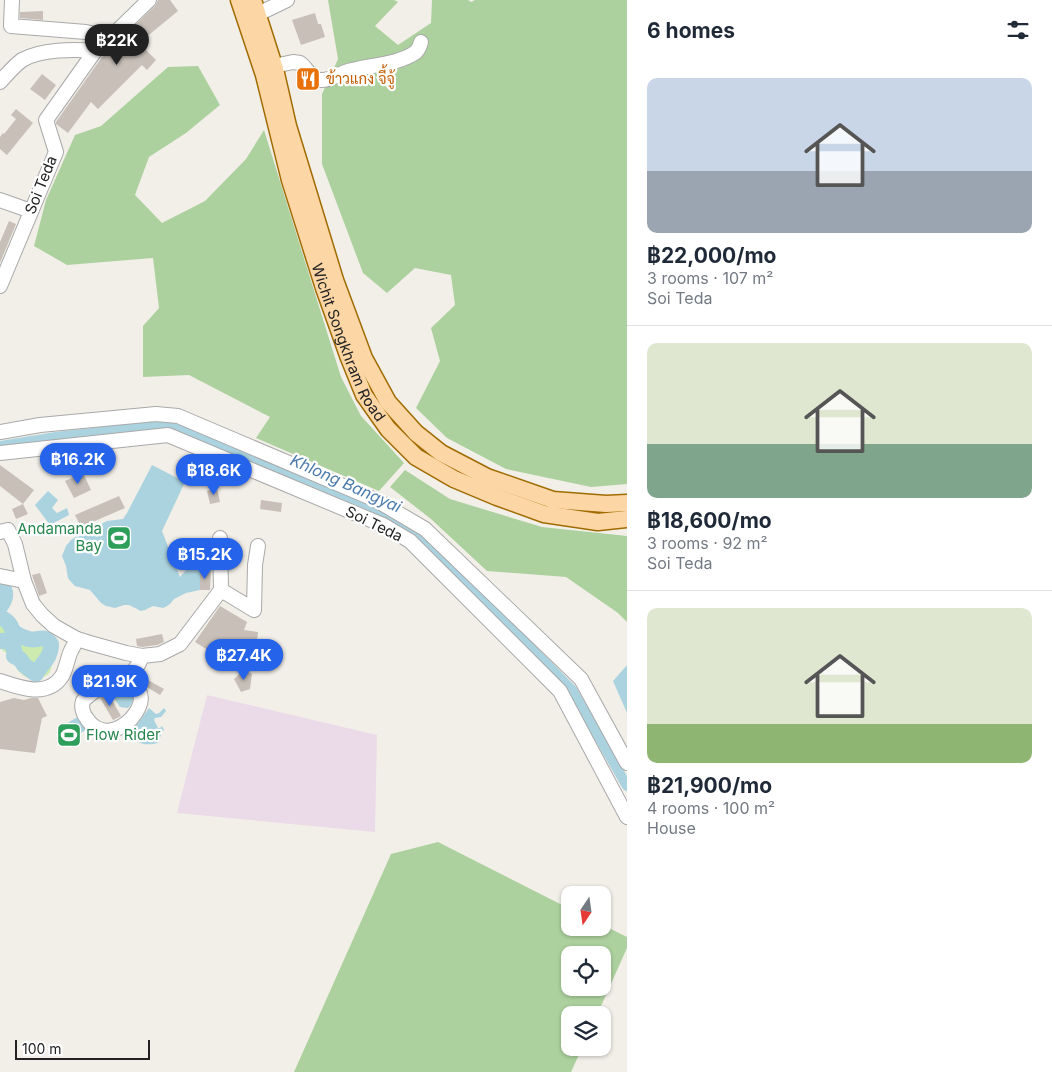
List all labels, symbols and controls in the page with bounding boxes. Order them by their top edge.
icon: filters [1004,16,1032,44]
text: 6 homes [647,18,735,43]
pin: ฿22K [87,23,147,66]
text: ฿22K [96,30,138,50]
place label: ข้าวแกง จี้จู้ [326,64,396,89]
restaurant icon: ข้าวแกง จี้จู้ [295,66,321,92]
icon: home [795,110,885,200]
street label: Soi Teda [20,153,61,217]
text: ฿22,000/mo [647,243,776,268]
street label: Wichit Songkhram Road [308,261,390,425]
text: 3 rooms · 107 m² [647,268,773,288]
text: Soi Teda [647,288,712,308]
icon: home [795,376,885,466]
pin: ฿16.2K [37,442,119,485]
text: ฿16.2K [51,449,105,469]
water label: Khlong Bangyai [287,450,406,517]
pin: ฿18.6K [173,454,255,496]
text: ฿18.6K [187,460,241,480]
street label: Soi Teda [342,502,406,546]
text: ฿18,600/mo [647,508,772,533]
place label: Andamanda Bay [17,519,103,555]
sports icon: Andamanda Bay [106,525,132,551]
text: 3 rooms · 92 m² [647,533,768,553]
pin: ฿15.2K [164,538,246,580]
text: ฿15.2K [178,544,232,564]
text: Soi Teda [647,553,712,573]
pin: ฿27.4K [203,638,285,681]
icon: home [795,641,885,731]
text: ฿27.4K [216,645,272,665]
pin: ฿21.9K [69,664,151,707]
text: ฿21.9K [83,671,137,691]
sports icon: Flow Rider [56,722,82,748]
place label: Flow Rider [86,725,161,744]
text: ฿21,900/mo [647,773,772,798]
text: 4 rooms · 100 m² [647,798,775,818]
text: House [647,818,696,838]
north arrow [561,886,611,936]
map controls [561,886,611,1056]
button: locate [561,946,611,996]
button: layers [561,1006,611,1056]
scale bar [15,1037,150,1060]
text: 100 m [22,1040,62,1057]

